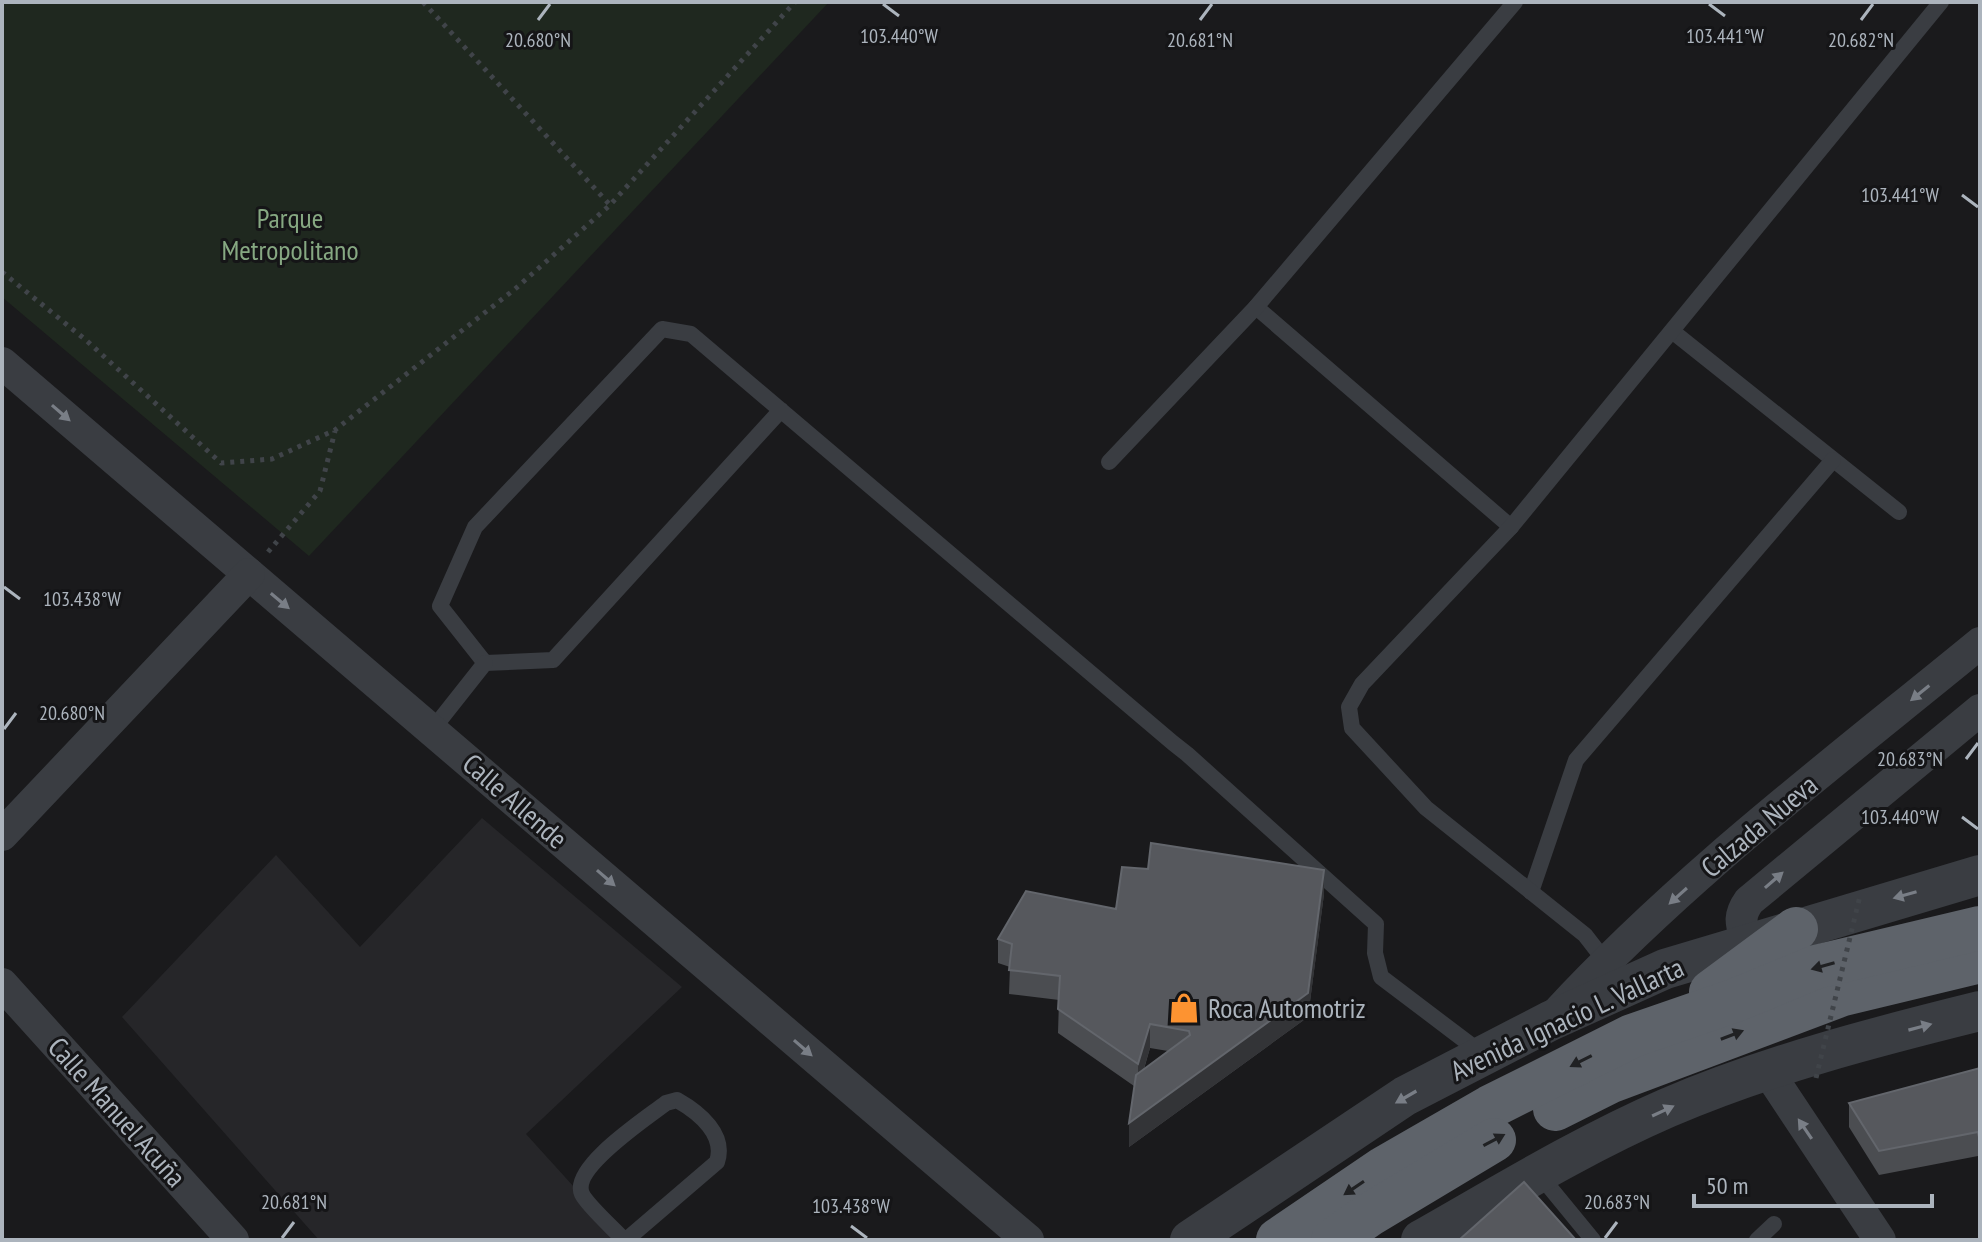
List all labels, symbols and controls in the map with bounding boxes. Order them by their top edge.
text: 103.440°W [860,23,938,49]
text: 103.441°W [1686,23,1764,49]
text: 20.680°N [505,27,571,53]
text: 20.681°N [1167,27,1233,53]
text: 20.682°N [1828,27,1894,53]
text: 103.441°W [1861,182,1939,208]
park label: Parque Metropolitano [221,199,359,268]
one-way arrow [51,404,71,421]
text: 103.438°W [43,586,121,612]
one-way arrow [270,591,290,609]
one-way arrow [1909,684,1930,701]
text: 20.680°N [39,700,105,726]
street label: Calle Allende [455,745,576,856]
text: 20.683°N [1877,746,1943,772]
street label: Calzada Nueva [1693,766,1825,885]
text: 103.440°W [1861,804,1939,830]
one-way arrow [596,869,615,887]
one-way arrow [1763,872,1783,889]
one-way arrow [1668,887,1688,904]
one-way arrow [1892,889,1916,902]
street label: Avenida Ignacio L. Vallarta [1444,948,1689,1089]
one-way arrow [1810,960,1834,973]
place label: Roca Automotriz [1208,989,1366,1026]
shop icon: Roca Automotriz [1167,991,1201,1025]
one-way arrow [1908,1021,1933,1033]
one-way arrow [1720,1028,1744,1041]
street label: Calle Manuel Acuña [40,1029,195,1194]
one-way arrow [793,1038,813,1056]
one-way arrow [1570,1055,1593,1068]
one-way arrow [1395,1089,1417,1103]
one-way arrow [1651,1104,1675,1118]
one-way arrow [1798,1118,1812,1140]
one-way arrow [1483,1133,1506,1146]
scale bar [1694,1158,1932,1208]
text: 50 m [1706,1170,1748,1201]
one-way arrow [1344,1180,1365,1195]
text: 20.681°N [261,1189,327,1215]
text: 20.683°N [1584,1189,1650,1215]
text: 103.438°W [812,1193,890,1219]

